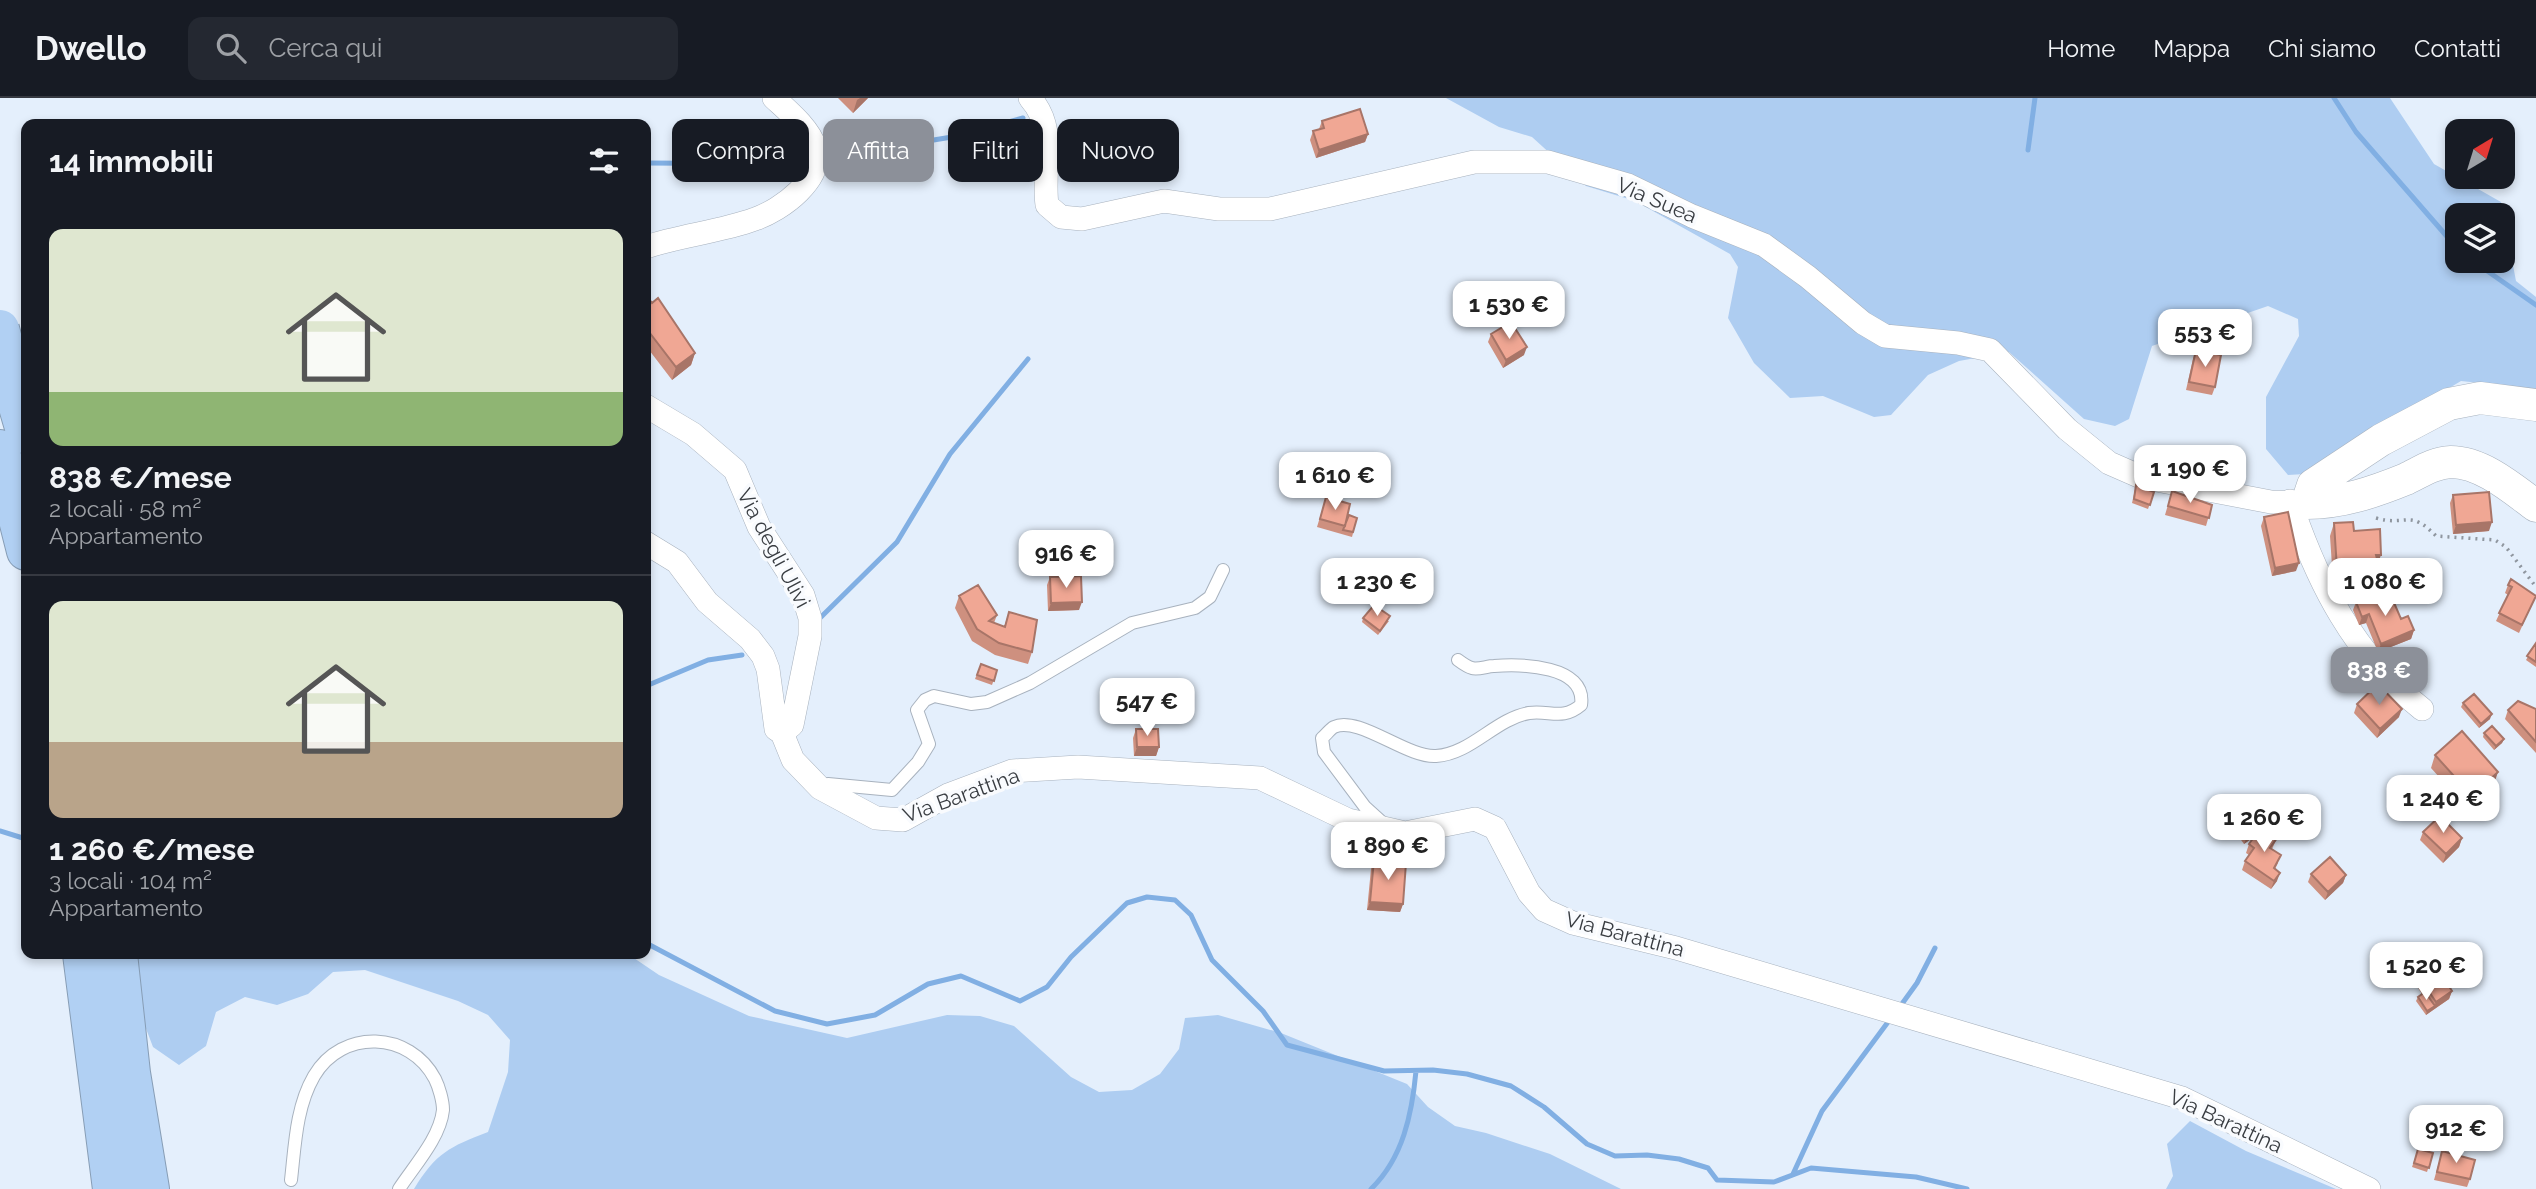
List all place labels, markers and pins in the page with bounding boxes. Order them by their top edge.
pin: 1 530 € [1444,282,1574,341]
pin: 553 € [2156,310,2254,369]
pin: 1 190 € [2125,446,2255,505]
pin: 1 610 € [1270,452,1400,512]
pin: 916 € [1017,531,1115,590]
pin: 1 230 € [1312,559,1442,618]
pin: 1 080 € [2320,559,2450,618]
pin: 838 € [2330,648,2428,707]
pin: 547 € [1098,678,1196,738]
pin: 1 240 € [2378,776,2508,835]
pin: 1 260 € [2199,794,2329,854]
pin: 1 890 € [1323,822,1453,882]
pin: 1 520 € [2361,942,2491,1002]
pin: 912 € [2407,1105,2505,1165]

